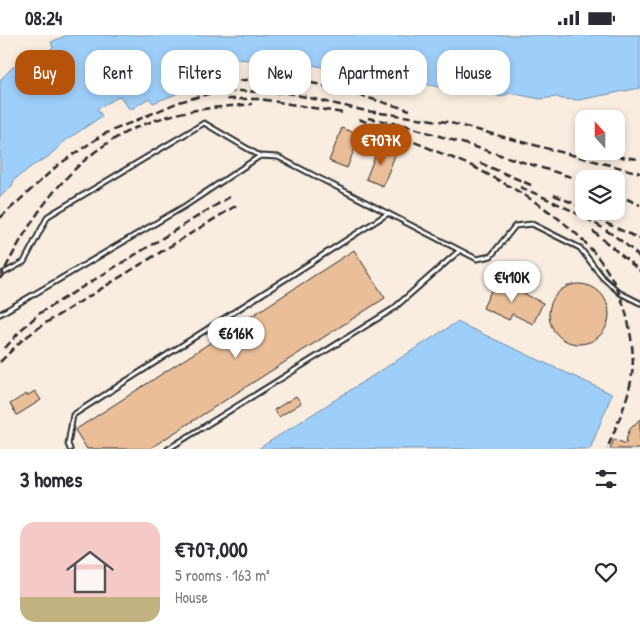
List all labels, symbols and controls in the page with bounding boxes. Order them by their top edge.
text: 08:24 [25,5,62,31]
chip: Buy [15,50,75,95]
chip: Rent [85,50,151,95]
chip: Filters [161,50,239,95]
chip: New [249,50,311,95]
chip: Apartment [321,50,427,95]
chip: House [437,50,510,95]
north arrow [575,110,625,160]
map controls [575,110,625,220]
pin: €707K [346,123,416,166]
text: €707K [361,129,401,151]
button: layers [575,170,625,220]
pin: €410K [477,261,547,303]
text: €410K [494,266,530,288]
pin: €616K [201,317,271,359]
text: €616K [219,322,253,344]
text: 3 homes [20,465,82,494]
icon: filters [592,465,620,493]
text: €707,000 [175,535,248,564]
icon: home [60,542,120,602]
icon: heart [592,558,620,586]
text: 5 rooms · 163 m² [175,564,270,586]
text: House [175,586,208,608]

